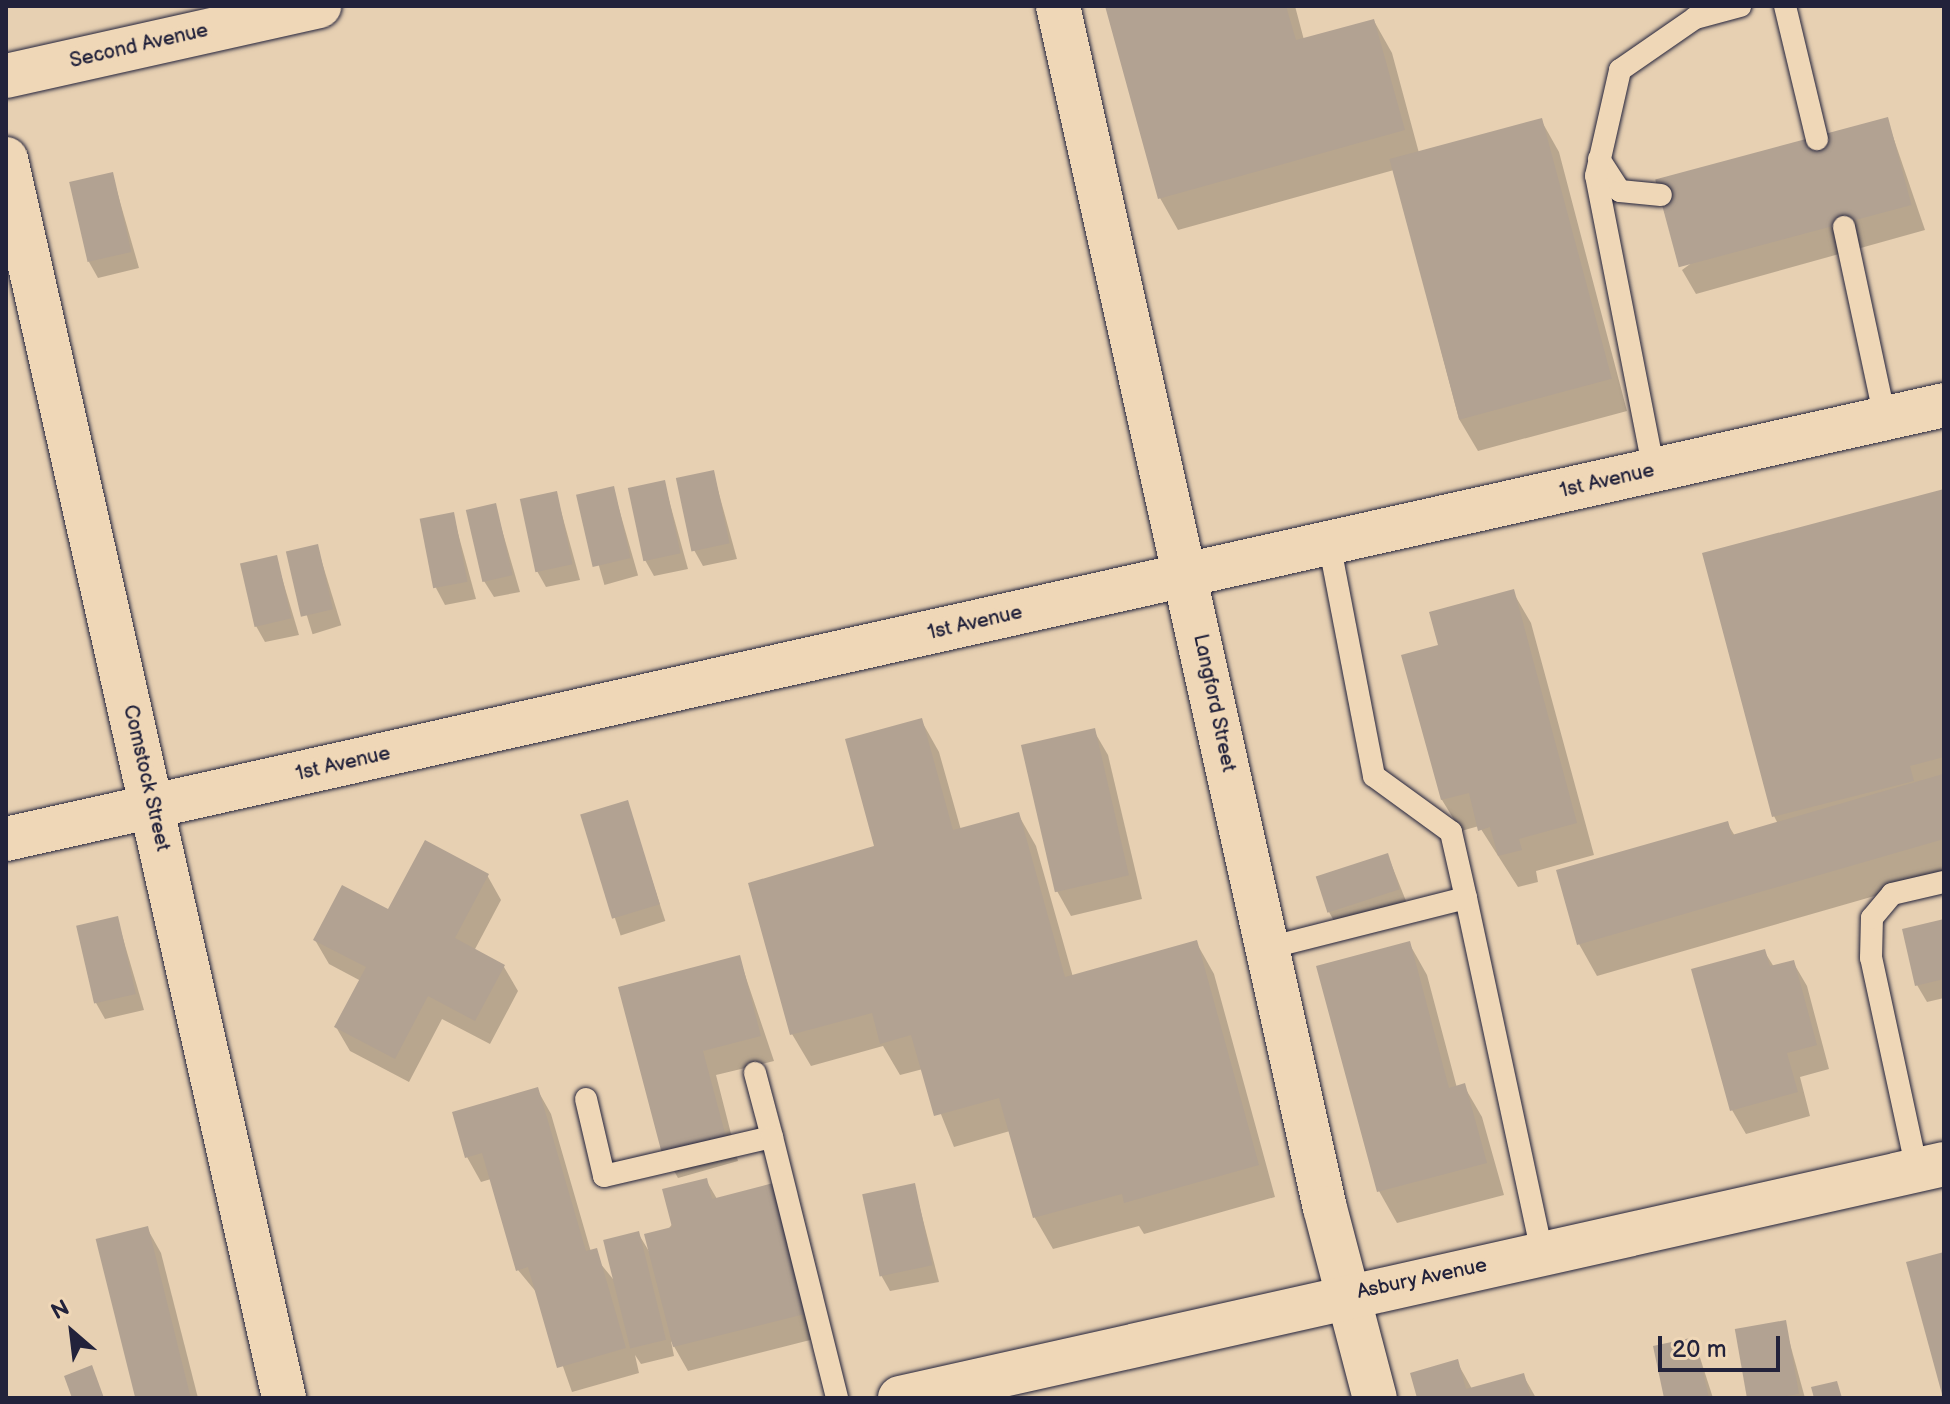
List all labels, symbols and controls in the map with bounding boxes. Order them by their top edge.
street label: Second Avenue [68,18,210,74]
street label: 1st Avenue [1557,458,1657,504]
street label: 1st Avenue [925,600,1025,646]
street label: Langford Street [1188,632,1240,774]
street label: Comstock Street [117,702,175,854]
street label: 1st Avenue [293,741,393,787]
street label: Asbury Avenue [1354,1253,1490,1305]
north arrow [32,1292,112,1372]
text: N [47,1295,74,1326]
scale bar [1662,1320,1784,1370]
text: 20 m [1672,1335,1727,1364]

